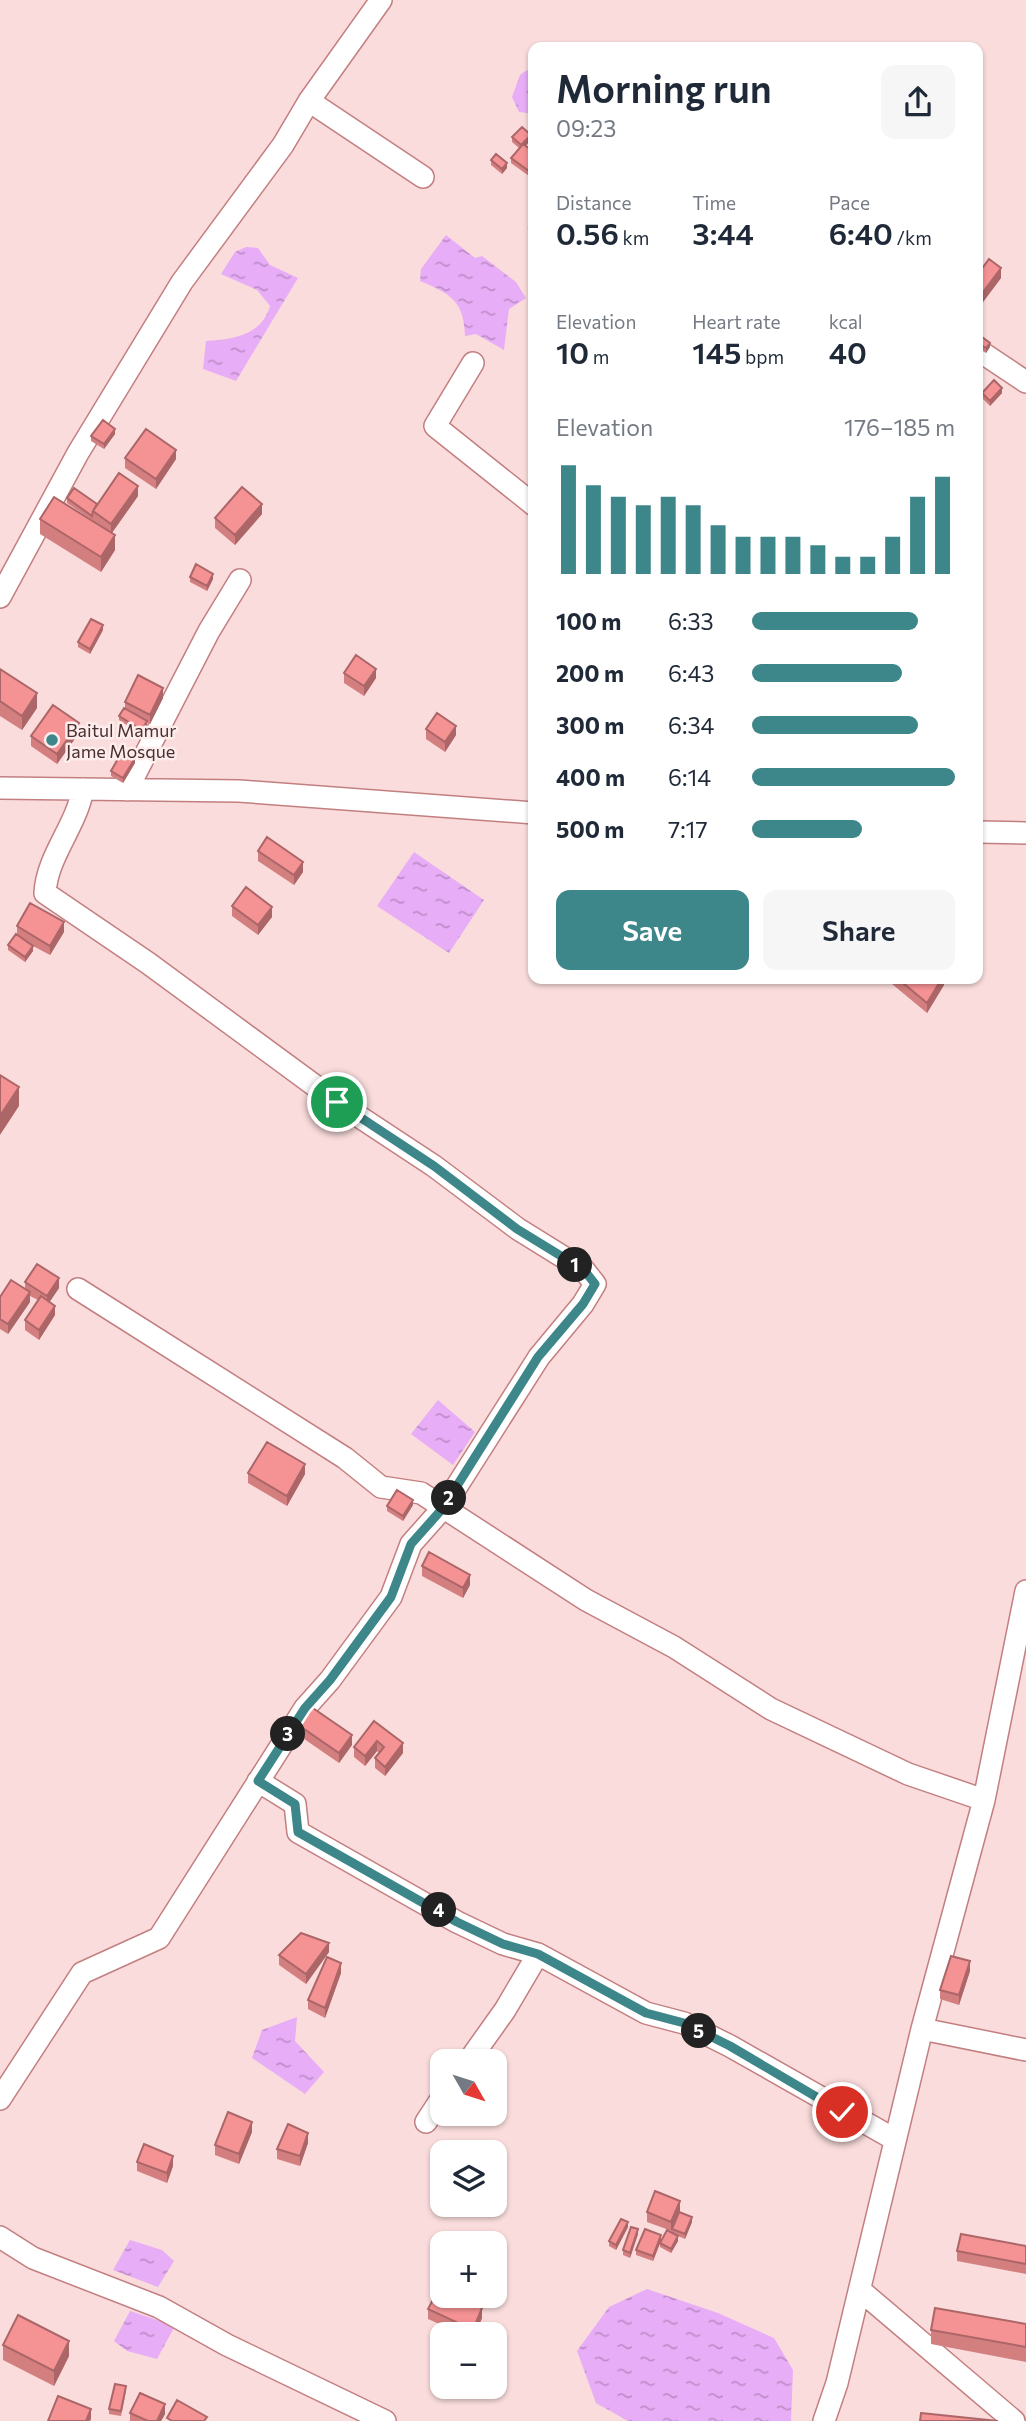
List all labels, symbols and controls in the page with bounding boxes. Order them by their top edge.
text: Morning run [556,64,772,111]
button: share [881,65,955,139]
text: 09:23 [556,114,616,142]
text: Distance [556,191,632,214]
text: Time [692,191,736,214]
text: Pace [829,191,870,214]
text: 0.56 [556,214,619,251]
text: 3:44 [692,214,754,251]
text: 6:40 [829,214,893,251]
text: km [619,226,649,249]
text: /km [893,226,932,249]
text: Elevation [556,310,636,333]
text: Heart rate [692,310,781,333]
text: kcal [829,310,863,333]
text: 10 [556,333,589,370]
text: 145 [692,333,741,370]
text: 40 [829,333,867,370]
text: m [589,345,609,368]
text: bpm [741,345,784,368]
text: Elevation [556,413,653,441]
text: 176–185 m [844,413,955,441]
text: 100 m [556,607,621,635]
text: 6:33 [668,607,714,635]
text: 200 m [556,659,624,687]
text: 6:43 [668,659,714,687]
text: 300 m [556,711,624,739]
text: 6:34 [668,711,714,739]
place label: Baitul Mamur Jame Mosque [66,719,177,762]
marker: Baitul Mamur Jame Mosque [44,732,60,748]
text: 400 m [556,763,625,791]
text: 6:14 [668,763,711,791]
text: 500 m [556,815,624,843]
text: 7:17 [668,815,708,843]
button: Save [556,890,749,970]
button: Share [763,890,955,970]
pin [307,1072,367,1132]
icon: arrive [318,1083,356,1121]
pin: 1 [558,1248,592,1282]
text: 1 [570,1253,579,1276]
pin: 2 [432,1480,466,1516]
text: 2 [443,1486,454,1509]
pin: 3 [270,1716,306,1752]
text: 3 [282,1722,293,1745]
pin: 4 [422,1892,457,1927]
text: 4 [433,1898,444,1921]
pin: 5 [682,2014,716,2048]
text: 5 [693,2019,704,2042]
north arrow [430,2049,508,2126]
map controls [430,2049,507,2399]
pin [812,2082,872,2142]
icon: check [823,2093,861,2131]
button: layers [430,2140,507,2217]
button: + [430,2231,507,2308]
button: − [430,2322,507,2399]

